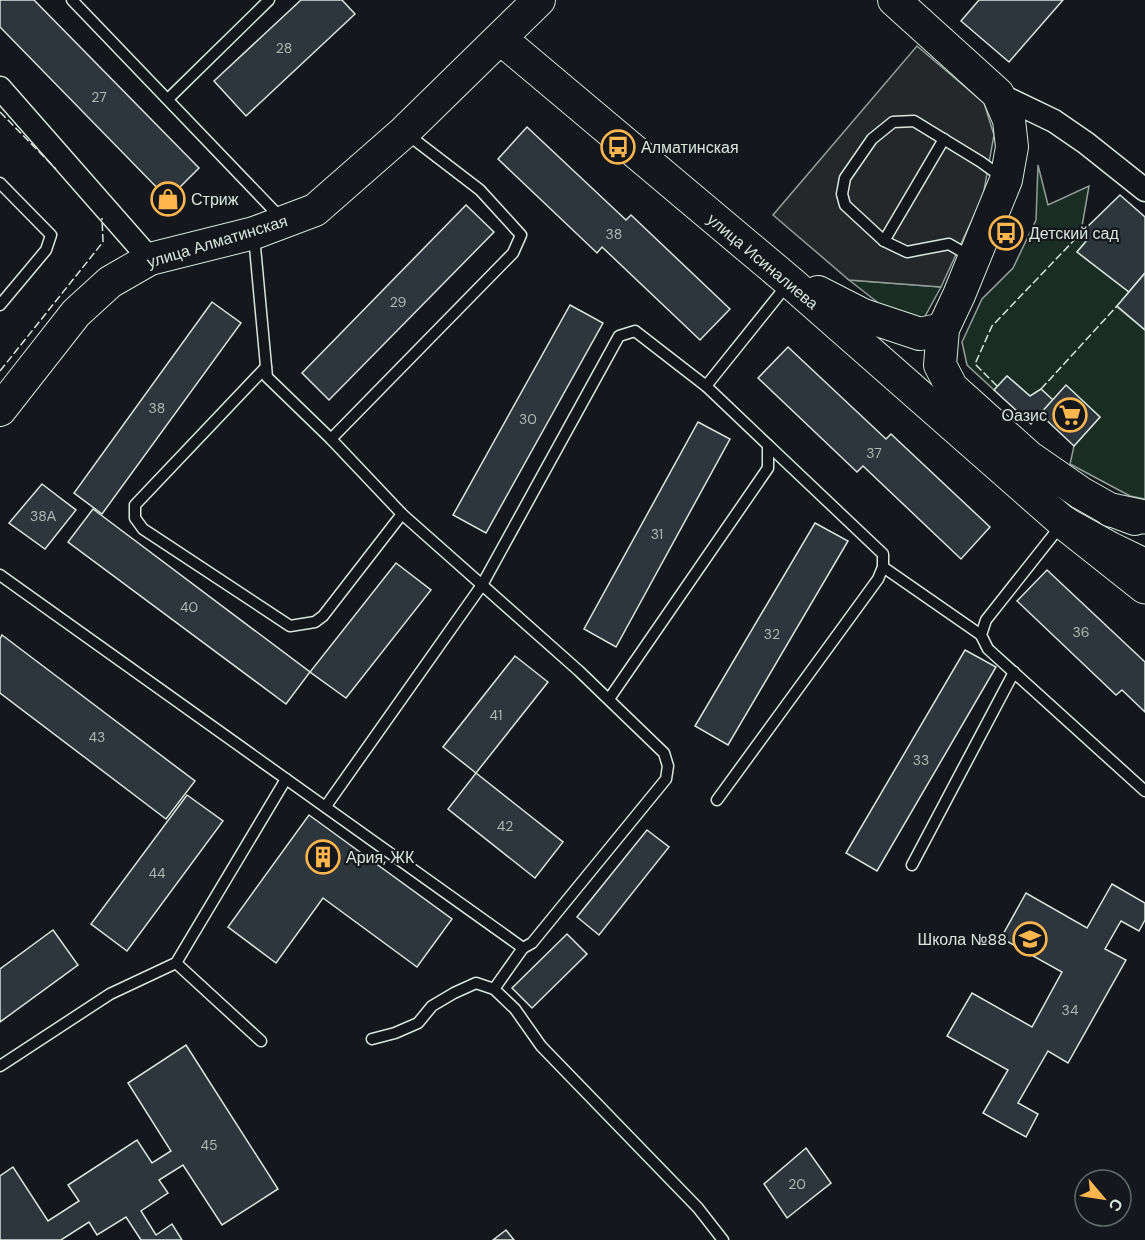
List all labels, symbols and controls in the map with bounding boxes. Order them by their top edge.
house number: 28 [276,39,292,57]
house number: 27 [91,88,107,106]
bus stop icon: Алматинская [600,129,636,165]
place label: Алматинская [641,137,739,158]
shop icon: Стриж [150,181,186,217]
place label: Стриж [191,189,239,210]
street label: улица Исиналиева [703,209,823,314]
street label: улица Алматинская [144,210,290,273]
bus stop icon: Детский сад [988,215,1024,251]
place label: Детский сад [1029,223,1119,244]
house number: 38 [606,225,622,243]
house number: 29 [390,293,407,311]
supermarket icon: Оазис [1052,397,1088,433]
house number: 38 [149,399,165,417]
place label: Оазис [1002,405,1047,426]
house number: 30 [519,410,537,428]
house number: 37 [866,444,882,462]
house number: 38А [30,507,57,525]
house number: 31 [651,525,663,543]
house number: 40 [180,598,198,616]
house number: 36 [1072,623,1090,641]
house number: 32 [764,625,780,643]
house number: 41 [490,706,502,724]
house number: 43 [89,728,105,746]
house number: 33 [913,751,929,769]
house number: 42 [497,817,513,835]
building icon: Ария, ЖК [305,839,341,875]
place label: Ария, ЖК [346,847,415,868]
house number: 44 [149,864,166,882]
school or university icon: Школа №88 [1012,921,1048,957]
place label: Школа №88 [917,929,1007,950]
house number: 34 [1062,1001,1079,1019]
house number: 45 [200,1136,218,1154]
north arrow [1073,1168,1133,1228]
house number: 20 [788,1175,806,1193]
text: С [1103,1195,1128,1216]

